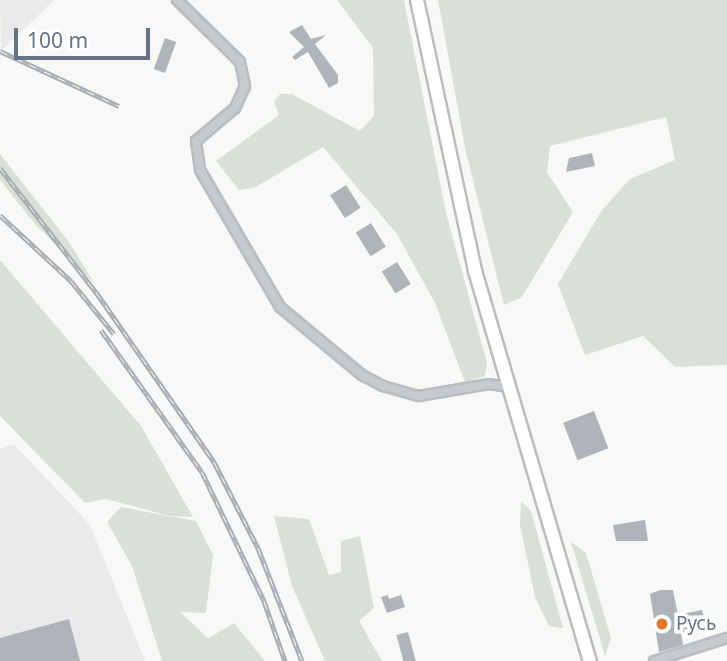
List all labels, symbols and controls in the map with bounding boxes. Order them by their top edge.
scale bar [18,14,154,58]
text: 100 m [27,26,88,54]
place label: Русь [676,613,716,635]
marker: Русь [654,616,670,632]

